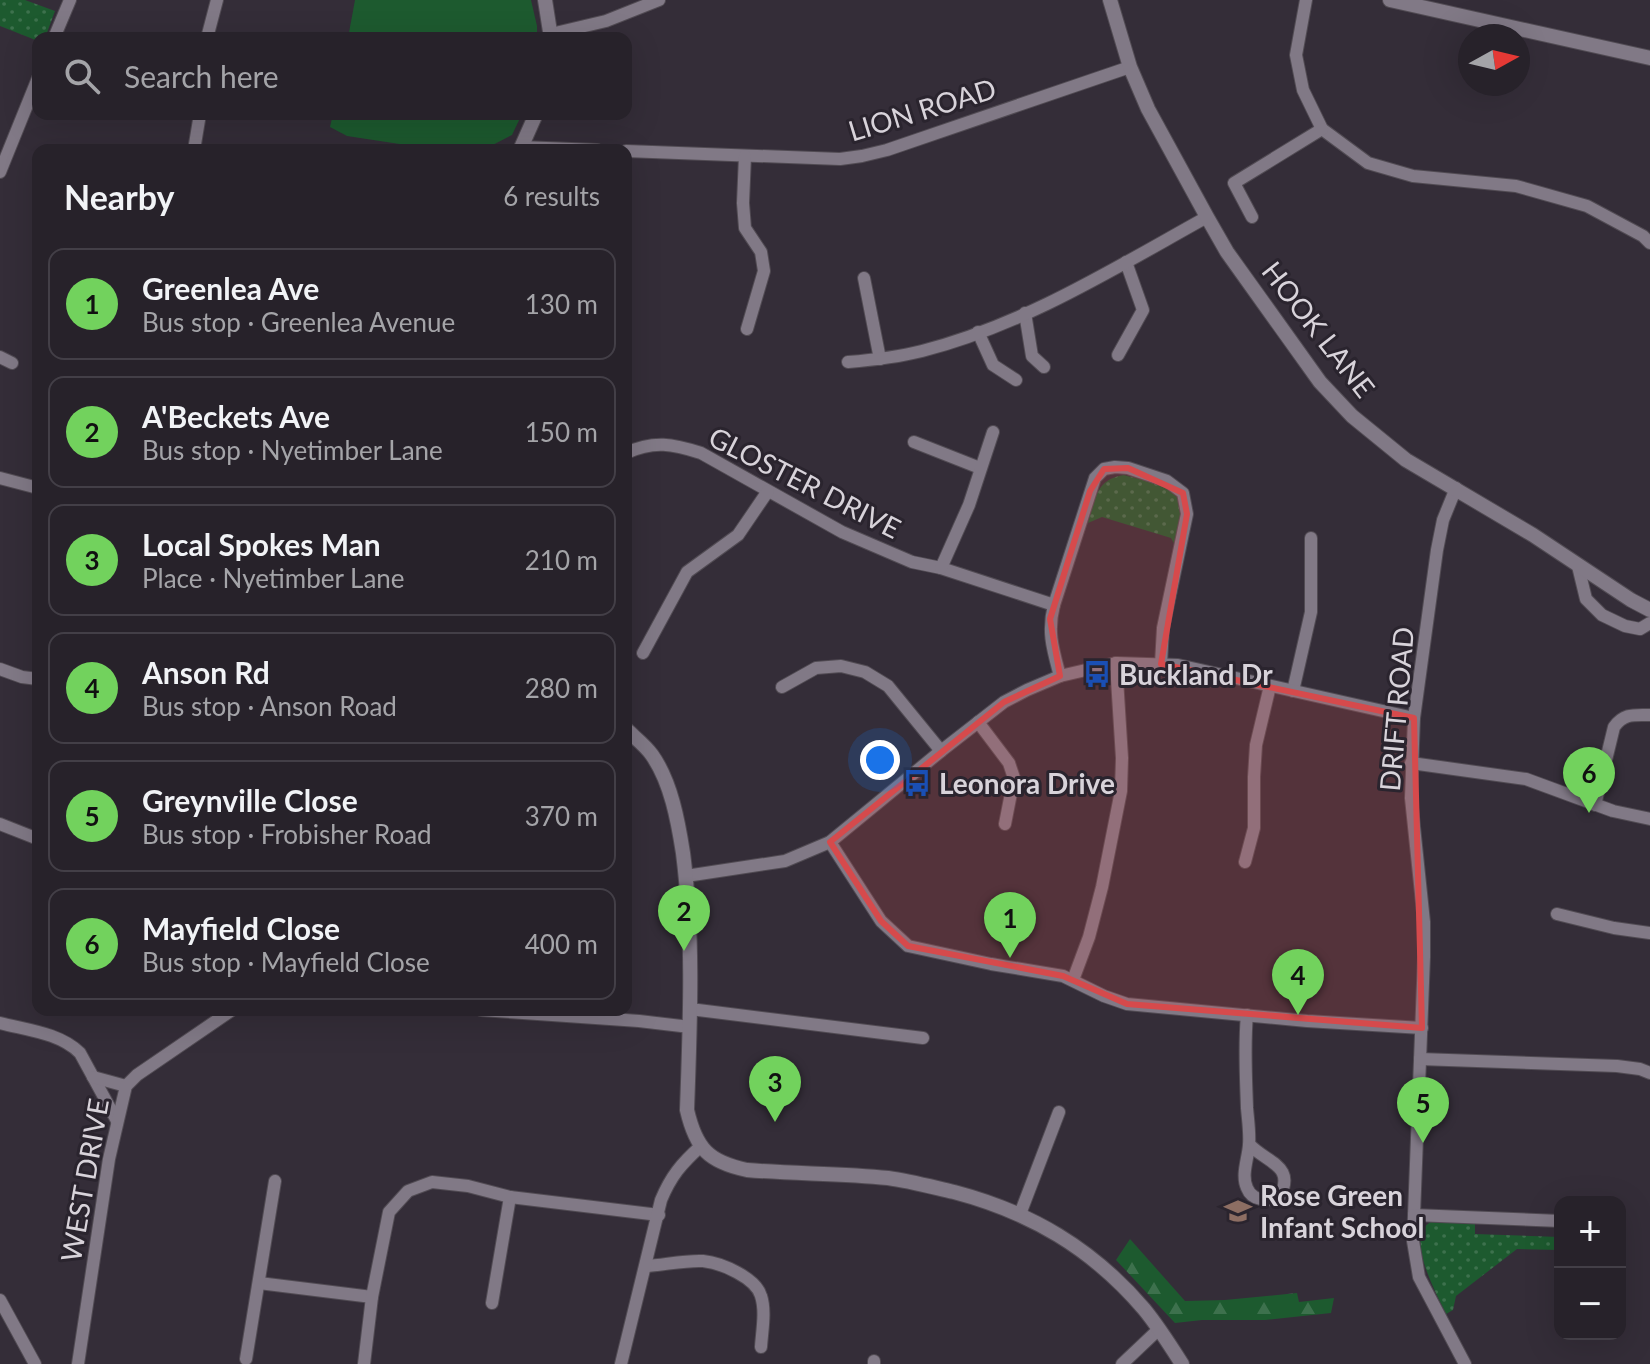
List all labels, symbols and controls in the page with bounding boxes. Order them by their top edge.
north arrow [1458,24,1530,96]
search box [32,32,632,120]
icon: search [60,54,104,98]
text: Search here [124,58,279,94]
street label: LION ROAD [844,70,1000,148]
text: Nearby [64,176,175,217]
text: 6 results [503,180,600,212]
street label: HOOK LANE [1255,254,1383,404]
text: Greenlea Ave [142,270,319,306]
text: 1 [84,288,100,320]
text: 130 m [525,288,598,320]
text: Bus stop · Greenlea Avenue [142,306,455,338]
text: A'Beckets Ave [142,398,330,434]
text: 2 [84,416,100,448]
text: 150 m [525,416,598,448]
street label: GLOSTER DRIVE [703,419,907,545]
text: Bus stop · Nyetimber Lane [142,434,443,466]
text: Local Spokes Man [142,526,381,562]
text: 3 [84,544,100,576]
text: 210 m [525,544,598,576]
text: Place · Nyetimber Lane [142,562,405,594]
street label: DRIFT ROAD [1372,625,1420,793]
text: Anson Rd [142,654,270,690]
place label: Buckland Dr [1119,657,1273,691]
bus stop icon: Buckland Dr [1082,659,1112,689]
text: 4 [84,672,100,704]
text: 280 m [525,672,598,704]
text: Bus stop · Anson Road [142,690,397,722]
your location [860,740,900,780]
pin: 6 [1563,747,1615,813]
place label: Leonora Drive [939,766,1115,800]
bus stop icon: Leonora Drive [902,768,932,798]
text: Greynville Close [142,782,358,818]
text: 5 [84,800,100,832]
text: 370 m [525,800,598,832]
text: Bus stop · Frobisher Road [142,818,432,850]
pin: 2 [658,885,710,951]
pin: 1 [984,892,1036,958]
text: Mayfield Close [142,910,340,946]
text: 6 [84,928,100,960]
text: 400 m [525,928,598,960]
text: Bus stop · Mayfield Close [142,946,430,978]
pin: 4 [1272,949,1324,1015]
pin: 3 [749,1056,801,1122]
pin: 5 [1397,1077,1449,1143]
street label: WEST DRIVE [53,1096,115,1264]
place label: Rose Green Infant School [1260,1178,1424,1244]
school or university icon: Rose Green Infant School [1223,1196,1253,1226]
map controls [1554,1196,1626,1340]
button: + [1554,1196,1626,1268]
button: − [1554,1268,1626,1340]

